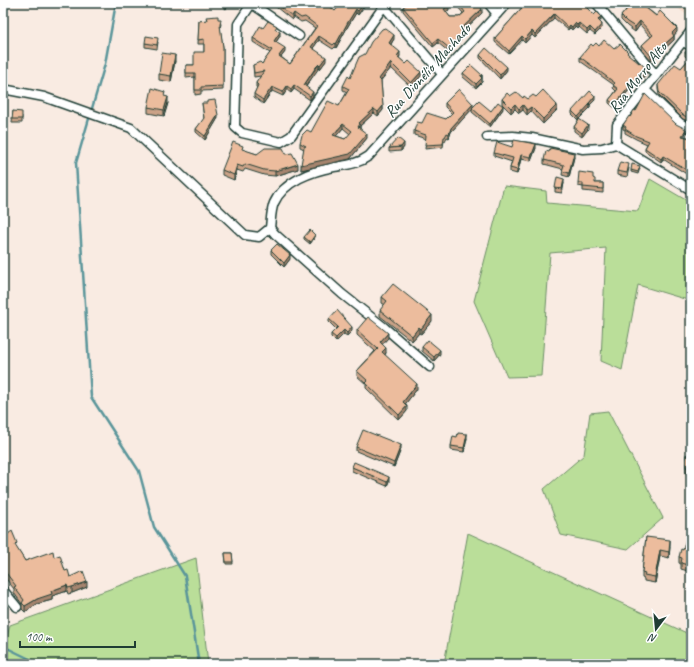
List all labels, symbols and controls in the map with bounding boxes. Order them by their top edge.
street label: Rua Dionélio Machado [380,18,477,122]
street label: Rua Morro Alto [604,36,673,117]
north arrow [636,609,676,649]
scale bar [20,623,135,649]
text: 100 m [26,629,53,645]
text: N [646,630,658,646]

